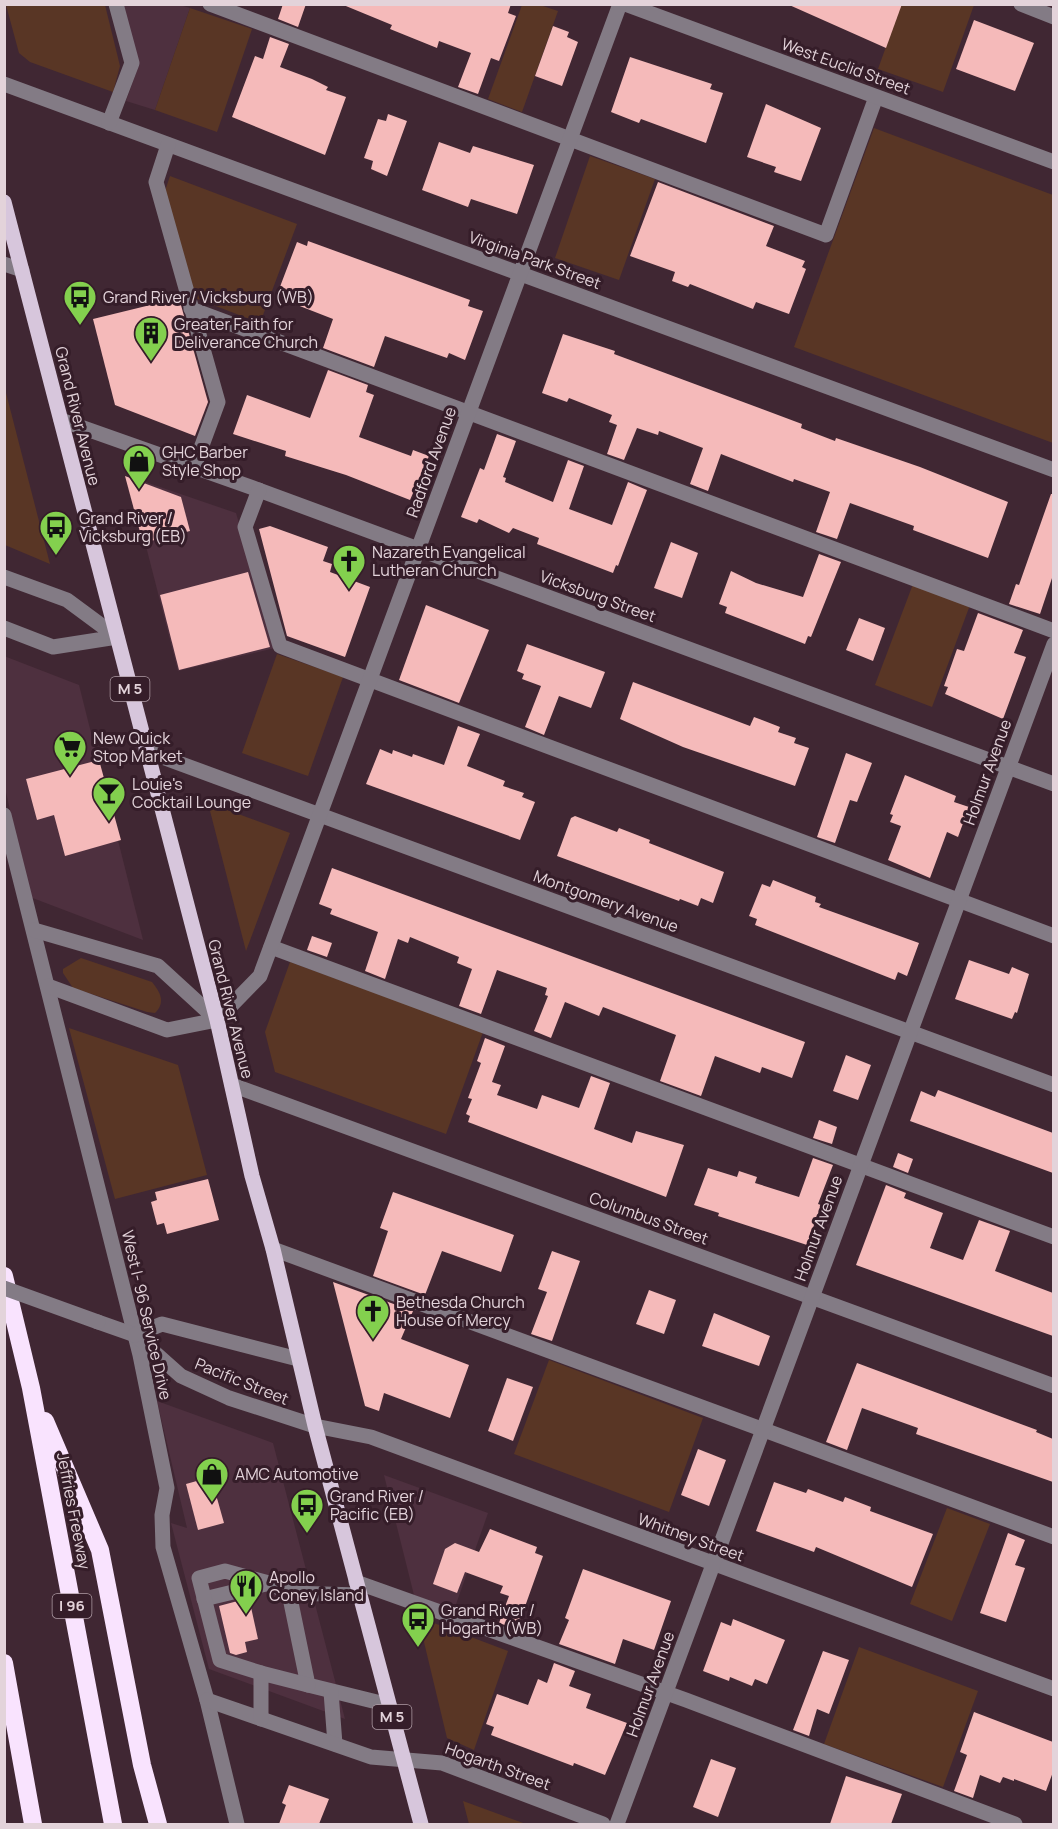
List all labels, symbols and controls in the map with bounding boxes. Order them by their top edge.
street label: West Euclid Street [778,32,914,100]
street label: Virginia Park Street [466,226,604,294]
bus stop icon: Grand River / Vicksburg (WB) [62,279,98,326]
place label: Grand River / Vicksburg (WB) [103,286,314,308]
place label: Greater Faith for Deliverance Church [174,313,318,353]
building icon: Greater Faith for Deliverance Church [133,315,169,362]
street label: Grand River Avenue [50,344,106,488]
street label: Radford Avenue [401,404,461,520]
place label: GHC Barber Style Shop [162,441,248,481]
shop icon: GHC Barber Style Shop [121,443,157,490]
place label: Grand River / Vicksburg (EB) [79,507,187,547]
bus stop icon: Grand River / Vicksburg (EB) [38,509,74,556]
place label: Nazareth Evangelical Lutheran Church [372,541,526,581]
church icon: Nazareth Evangelical Lutheran Church [331,543,367,590]
street label: Vicksburg Street [537,565,659,627]
road number: M 5 [110,677,150,701]
street label: Holmur Avenue [958,716,1016,828]
place label: New Quick Stop Market [93,727,183,767]
supermarket icon: New Quick Stop Market [52,729,88,776]
place label: Louie's Cocktail Lounge [132,773,251,813]
bar icon: Louie's Cocktail Lounge [91,775,127,822]
street label: Montgomery Avenue [530,865,682,937]
street label: Grand River Avenue [203,937,259,1081]
street label: Holmur Avenue [789,1172,847,1284]
street label: Columbus Street [586,1186,712,1250]
street label: West I- 96 Service Drive [117,1228,177,1402]
place label: Bethesda Church House of Mercy [396,1291,525,1331]
church icon: Bethesda Church House of Mercy [355,1293,391,1340]
street label: Pacific Street [192,1352,292,1410]
street label: Jeffries Freeway [52,1451,96,1572]
shop icon: AMC Automotive [194,1456,230,1503]
place label: AMC Automotive [235,1463,359,1485]
place label: Grand River / Pacific (EB) [330,1485,424,1525]
bus stop icon: Grand River / Pacific (EB) [289,1487,325,1534]
street label: Whitney Street [635,1508,747,1566]
place label: Apollo Coney Island [269,1566,364,1606]
restaurant icon: Apollo Coney Island [228,1568,264,1615]
road number: I 96 [52,1594,92,1618]
place label: Grand River / Hogarth (WB) [441,1599,543,1639]
bus stop icon: Grand River / Hogarth (WB) [400,1601,436,1648]
street label: Holmur Avenue [621,1628,679,1740]
road number: M 5 [372,1705,412,1729]
street label: Hogarth Street [442,1737,554,1795]

